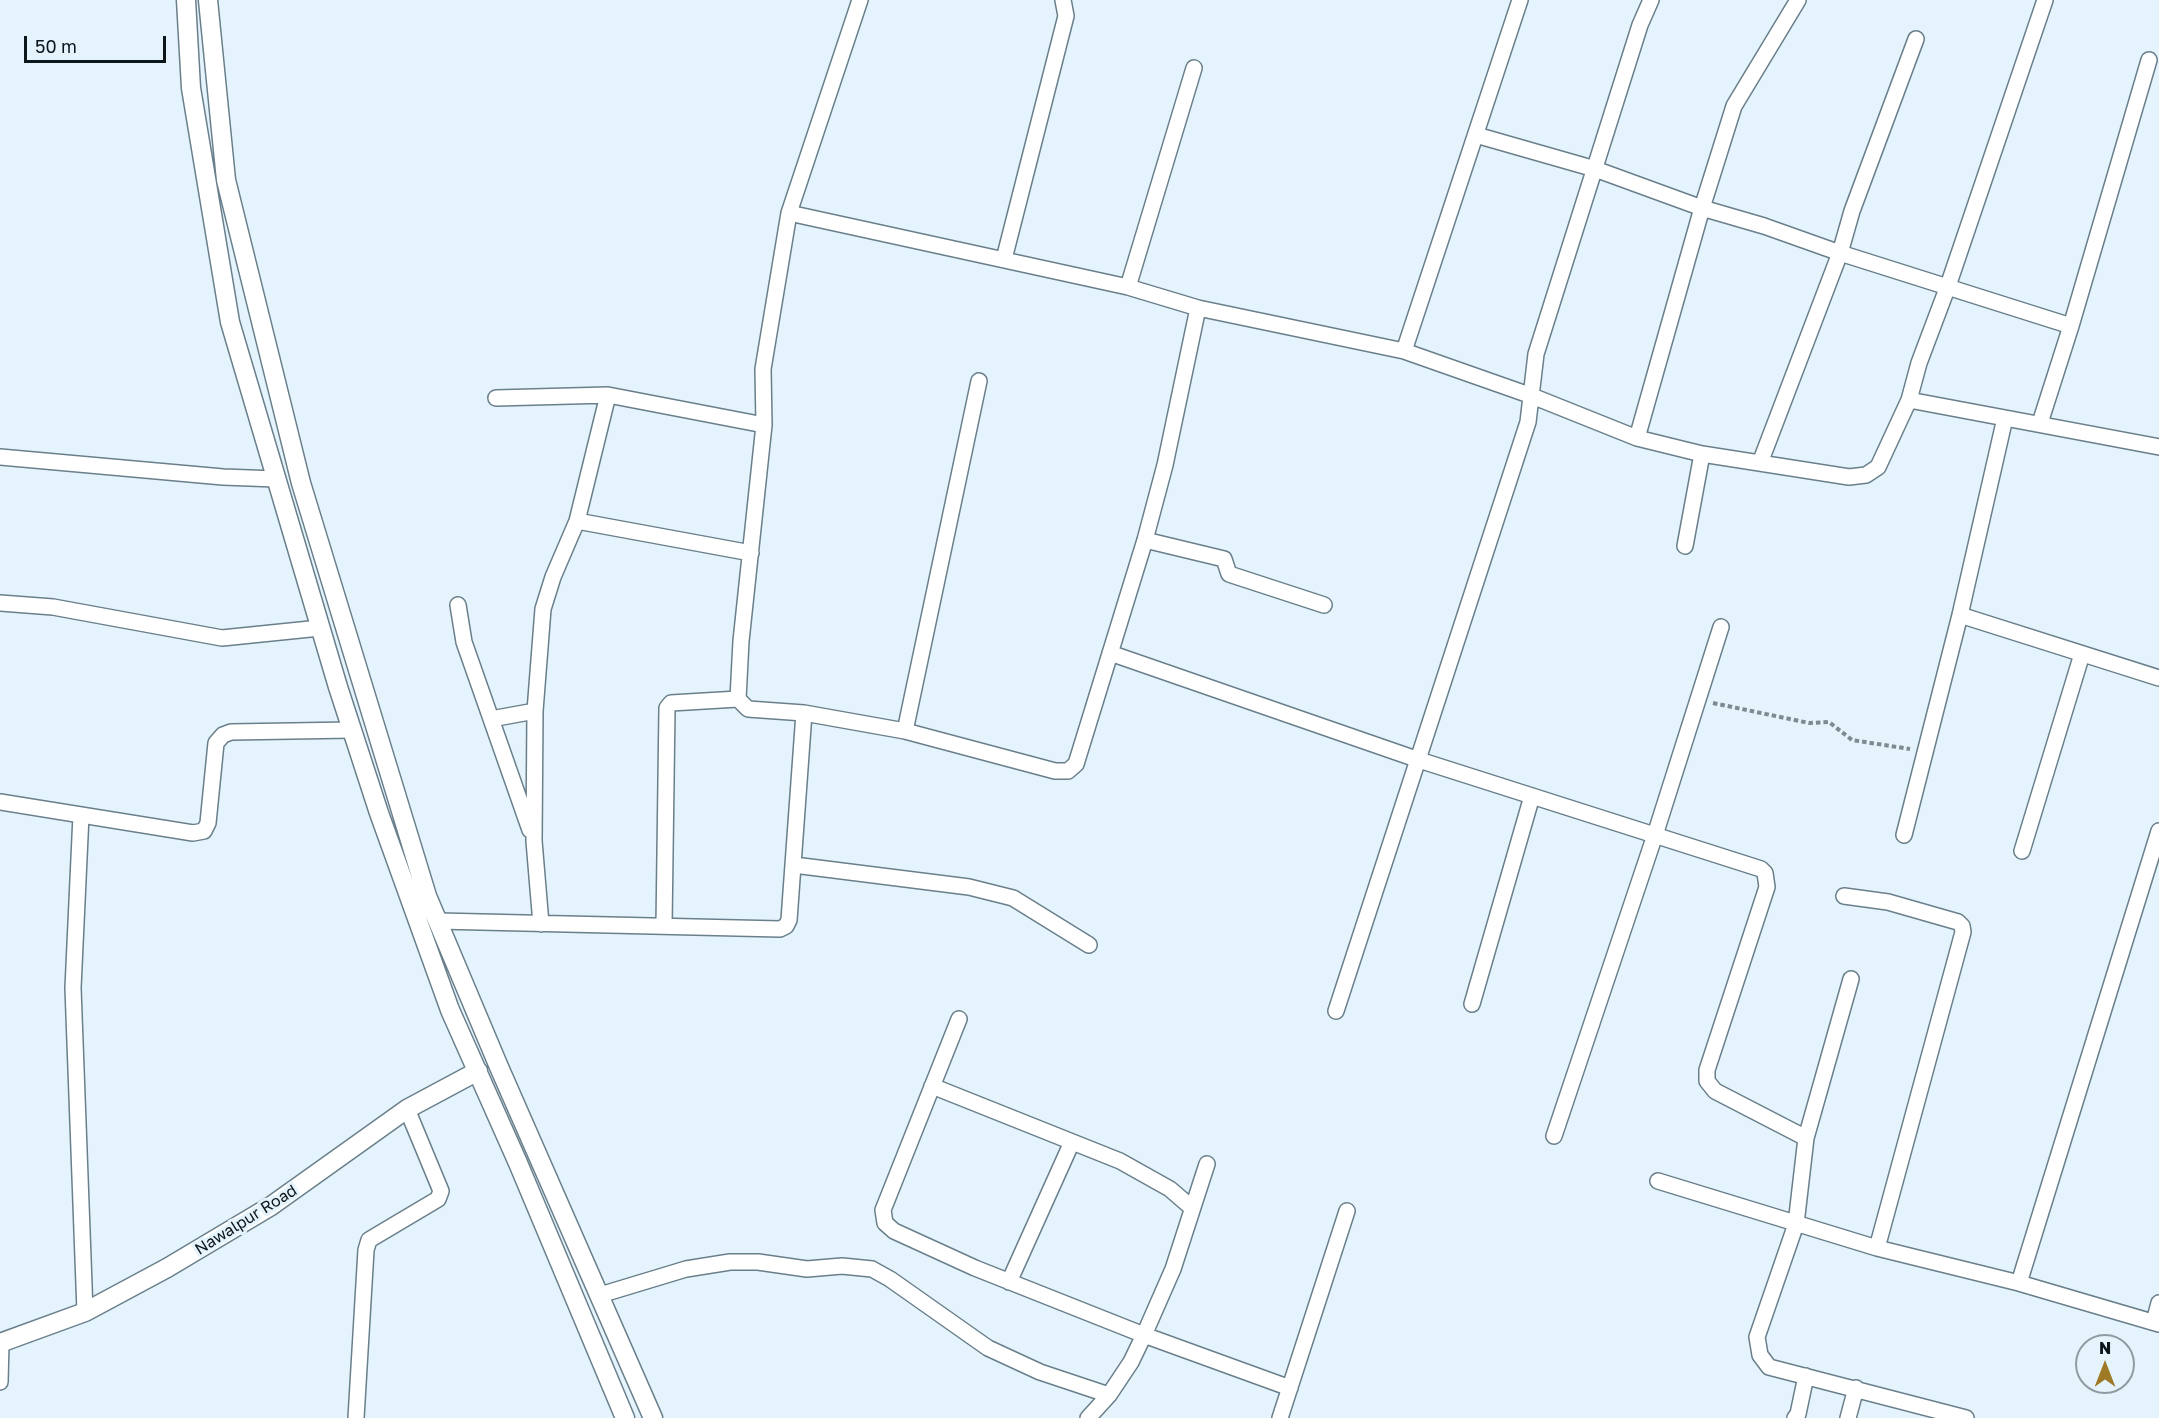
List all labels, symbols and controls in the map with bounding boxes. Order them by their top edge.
scale bar [27,24,170,62]
text: 50 m [35,35,77,57]
street label: Nawalpur Road [191,1181,301,1259]
north arrow [2075,1334,2135,1394]
text: N [2099,1338,2111,1358]

